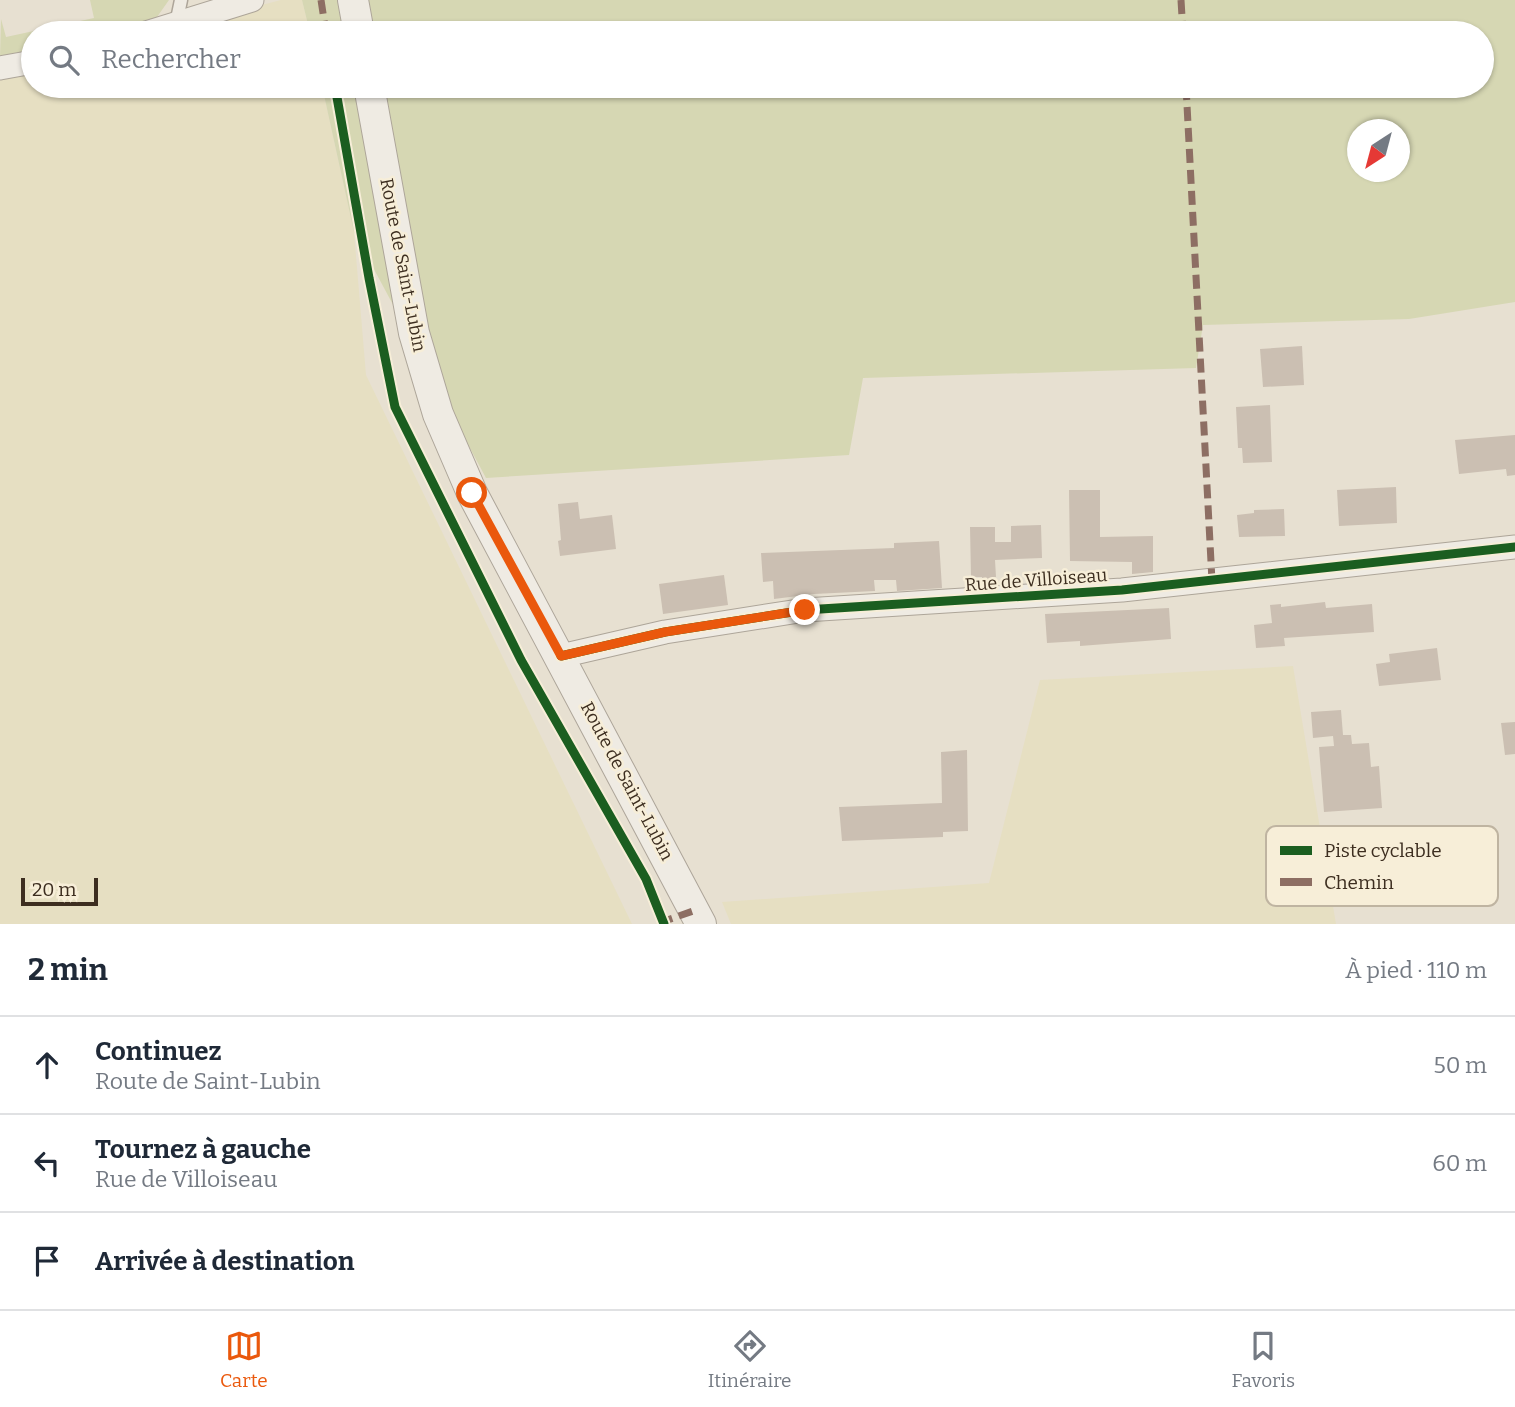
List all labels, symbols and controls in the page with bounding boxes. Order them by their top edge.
search box [21,21,1494,98]
icon: search [45,41,83,79]
text: Rechercher [101,44,241,75]
north arrow [1347,119,1410,182]
street label: Route de Saint-Lubin [375,176,431,354]
route start [456,477,487,508]
street label: Rue de Villoiseau [964,564,1108,596]
route end [789,594,820,625]
street label: Route de Saint-Lubin [576,698,678,865]
legend [1266,826,1498,906]
text: Piste cyclable [1324,839,1442,862]
text: Chemin [1324,871,1394,894]
scale bar [21,875,98,907]
text: 20 m [32,878,76,901]
text: 2 min [28,952,108,988]
text: À pied · 110 m [1345,956,1487,984]
text: Continuez [95,1036,222,1067]
icon: ahead [28,1046,66,1084]
text: 50 m [1433,1051,1487,1079]
text: Route de Saint-Lubin [95,1067,321,1095]
text: Tournez à gauche [95,1134,311,1165]
icon: left [28,1144,66,1182]
text: 60 m [1432,1149,1487,1177]
text: Rue de Villoiseau [95,1165,278,1193]
icon: arrive [28,1242,66,1280]
text: Arrivée à destination [95,1246,354,1277]
tab: Carte [220,1327,268,1392]
tab: Itinéraire [708,1327,792,1392]
tab: Favoris [1232,1327,1295,1392]

